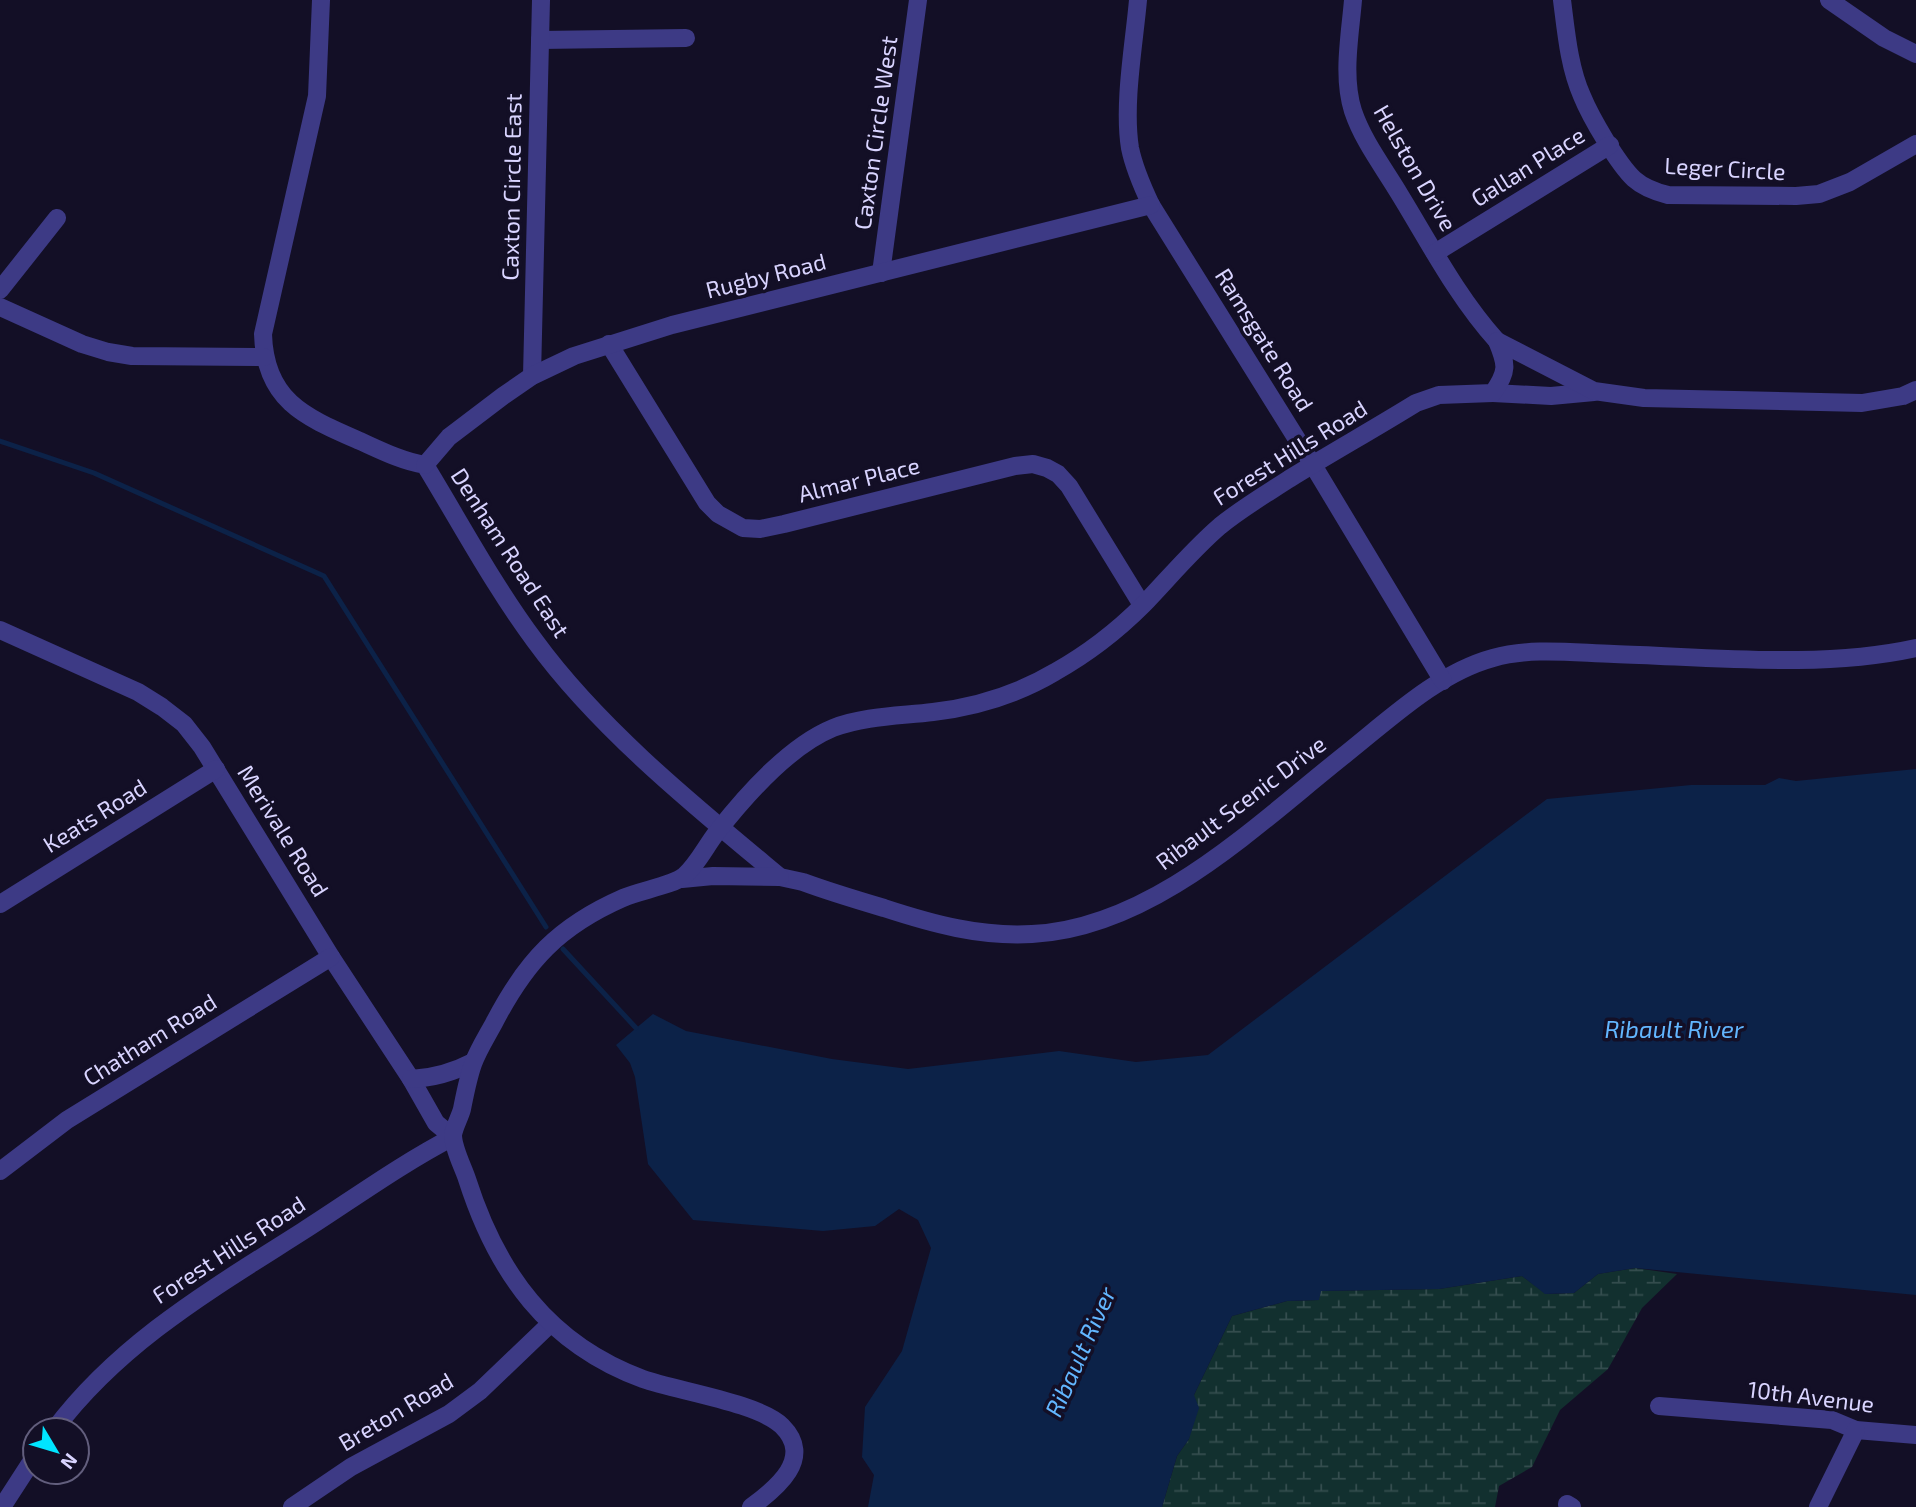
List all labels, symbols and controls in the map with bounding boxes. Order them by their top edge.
street label: Caxton Circle West [848,34,903,232]
street label: Caxton Circle East [495,93,527,281]
street label: Helston Drive [1368,99,1463,236]
street label: Gallan Place [1466,120,1589,212]
street label: Leger Circle [1664,151,1786,185]
street label: Rugby Road [703,247,829,303]
street label: Ramsgate Road [1210,263,1320,416]
street label: Forest Hills Road [1207,394,1372,511]
street label: Almar Place [795,450,922,508]
street label: Denham Road East [446,463,576,643]
street label: Ribault Scenic Drive [1150,729,1331,875]
street label: Merivale Road [232,760,335,901]
street label: Keats Road [38,772,151,858]
street label: Chatham Road [78,987,221,1091]
water label: Ribault River [1604,1014,1744,1043]
street label: Forest Hills Road [147,1189,310,1309]
water label: Ribault River [1038,1282,1121,1421]
street label: Breton Road [333,1366,458,1456]
street label: 10th Avenue [1746,1374,1876,1418]
north arrow [21,1416,91,1486]
text: N [57,1449,83,1474]

